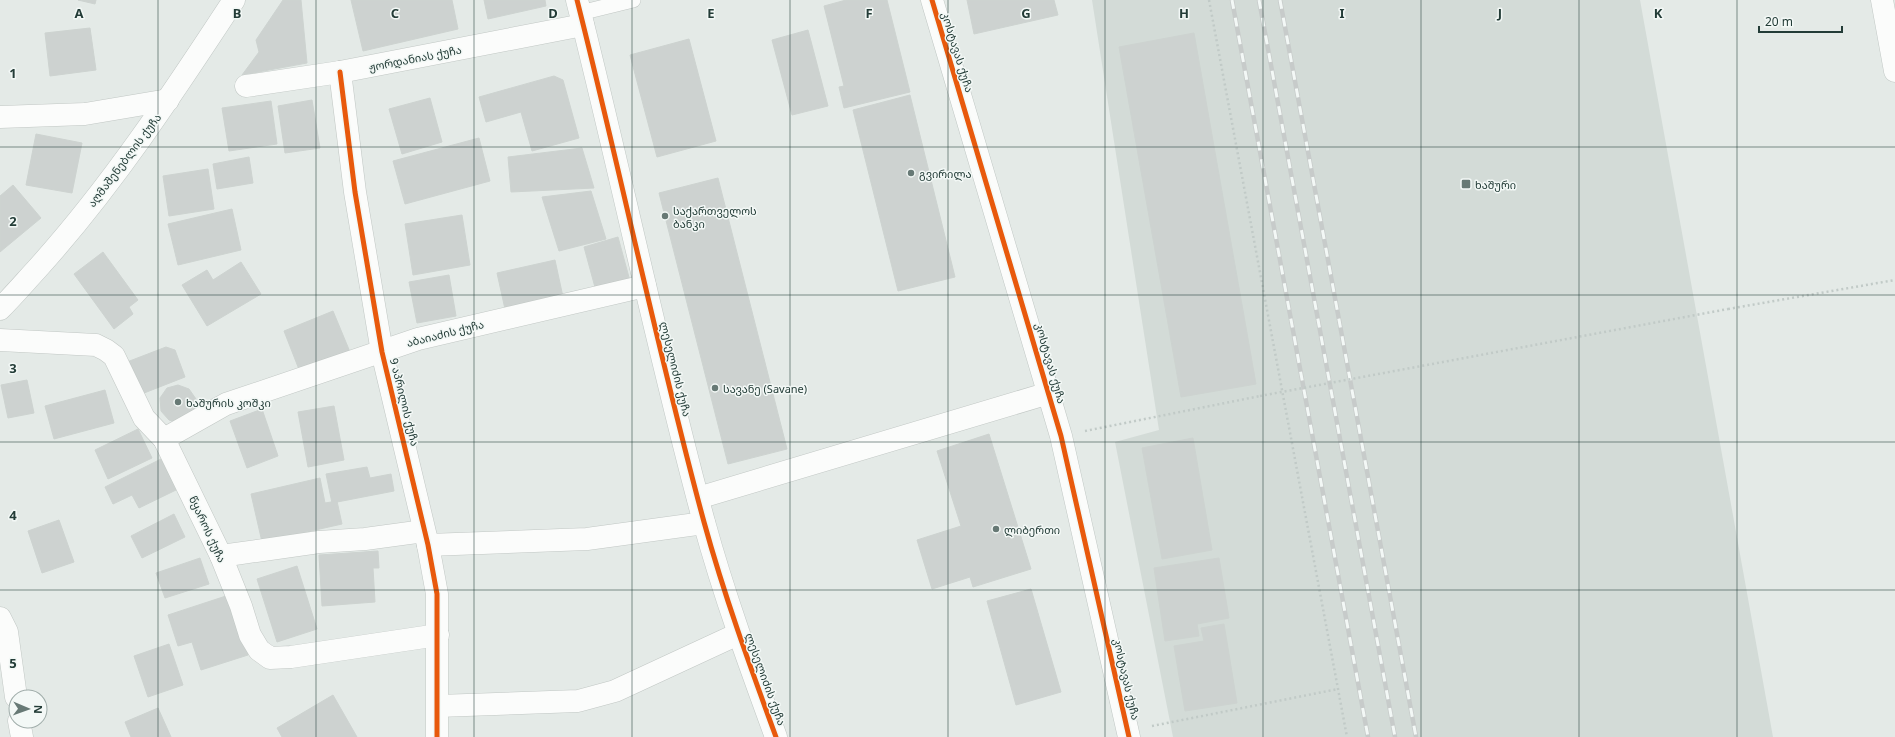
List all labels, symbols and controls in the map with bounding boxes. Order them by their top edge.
text: A [75,4,84,22]
text: B [233,4,241,22]
text: C [391,4,399,22]
text: D [548,4,558,22]
text: E [707,4,715,22]
text: F [865,4,873,22]
text: G [1021,4,1031,22]
text: H [1179,4,1189,22]
text: I [1339,4,1345,22]
text: J [1497,4,1502,22]
text: K [1654,4,1663,22]
scale bar [1759,8,1842,34]
street label: კოსტავას ქუჩა [939,10,977,94]
text: 20 m [1765,13,1793,30]
street label: ჟორდანიას ქუჩა [367,42,463,74]
text: 1 [9,64,17,82]
street label: აღმაშენებლის ქუჩა [84,110,164,210]
place label: გვირილა [919,166,971,181]
marker: გვირილა [906,168,916,178]
place label: ხაშური [1475,177,1516,192]
marker: ხაშური [1460,178,1472,190]
place label: საქართველოს ბანკი [673,203,757,231]
marker: საქართველოს ბანკი [660,211,670,221]
text: 2 [9,212,17,230]
street label: აბაიაძის ქუჩა [405,316,485,350]
street label: ლესელიძის ქუჩა [657,320,695,418]
street label: კოსტავას ქუჩა [1032,321,1070,405]
street label: 9 აპრილის ქუჩა [387,356,423,448]
text: 3 [9,359,17,377]
place label: სავანე (Savane) [723,381,807,396]
marker: სავანე (Savane) [710,383,720,393]
place label: ხაშურის კოშკი [186,395,271,410]
marker: ხაშურის კოშკი [173,397,183,407]
street label: წყაროს ქუჩა [186,493,230,565]
text: 4 [9,506,17,524]
place label: ლიბერთი [1004,522,1060,537]
marker: ლიბერთი [991,524,1001,534]
street label: ლესელიძის ქუჩა [742,631,790,727]
street label: კოსტავას ქუჩა [1110,637,1144,721]
text: 5 [9,654,17,672]
north arrow [8,689,48,729]
text: N [31,705,46,714]

